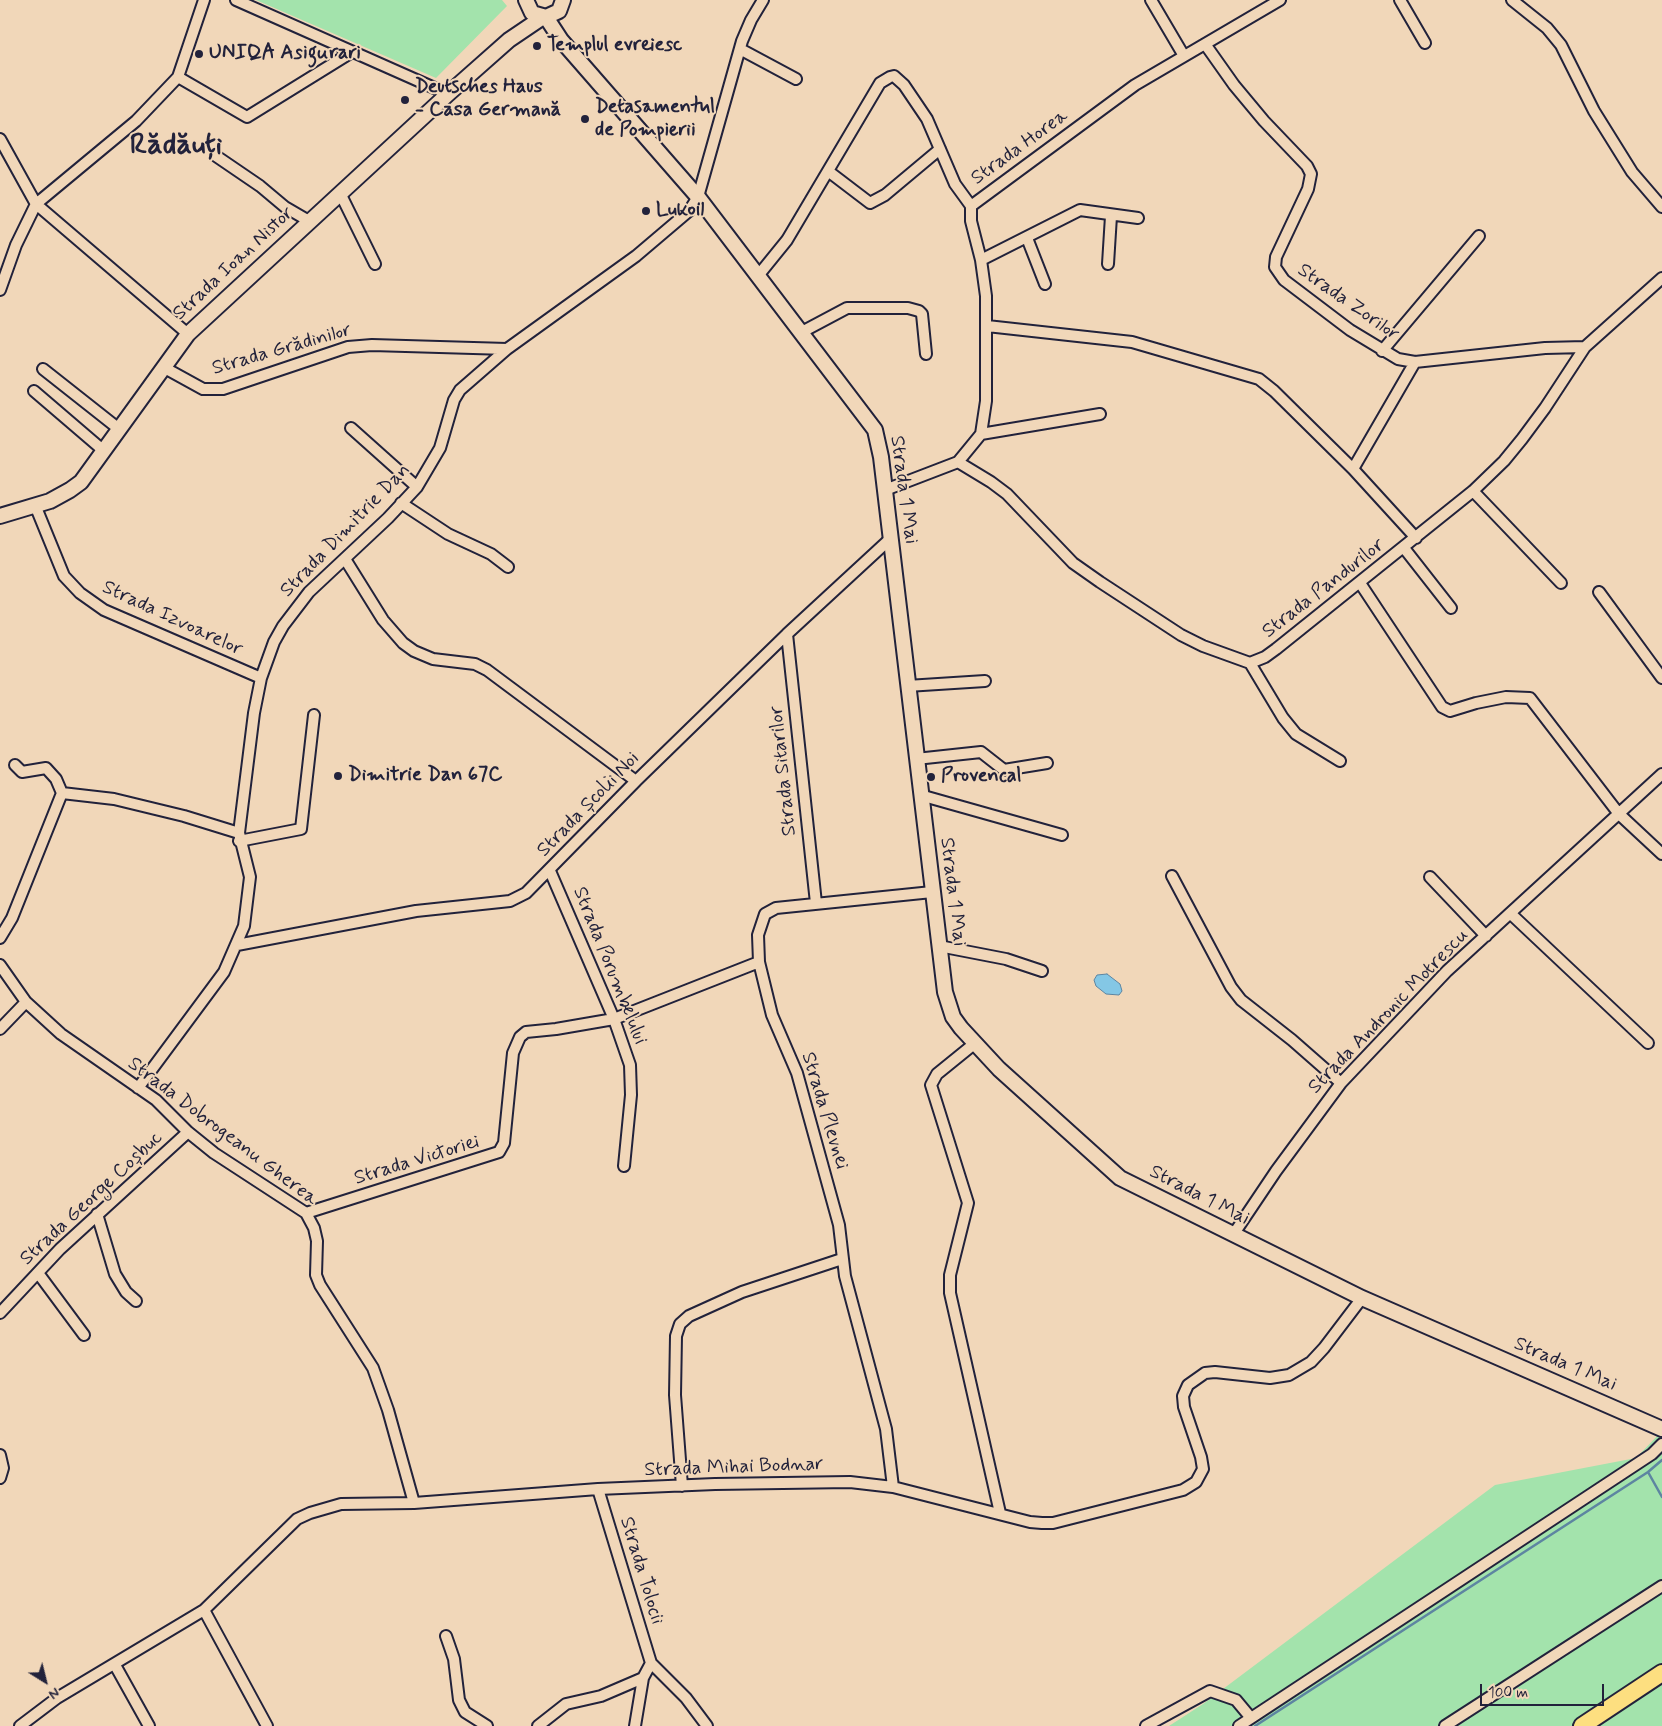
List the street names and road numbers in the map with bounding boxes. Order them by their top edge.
street label: Strada Horea [967,105,1073,191]
street label: Strada Ioan Nistor [169,202,299,326]
street label: Strada Zorilor [1292,259,1404,347]
street label: Strada Grădinilor [209,319,355,381]
street label: Strada 1 Mai [884,434,922,546]
street label: Strada Dimitrie Dan [276,459,416,603]
street label: Strada Pandurilor [1258,534,1390,644]
street label: Strada Izvoarelor [98,576,246,662]
street label: Strada Sitarilor [765,705,803,837]
street label: Strada Școlii Noi [533,747,645,863]
street label: Strada 1 Mai [933,836,971,948]
street label: Strada Porumbelului [566,884,652,1048]
street label: Strada Andronic Motrescu [1304,924,1474,1100]
street label: Strada Plevnei [795,1049,853,1173]
street label: Strada Dobrogeanu Gherea [122,1053,322,1211]
street label: Strada George Coșbuc [16,1127,168,1271]
street label: Strada Victoriei [351,1131,483,1191]
street label: Strada 1 Mai [1145,1160,1253,1232]
street label: Strada 1 Mai [1510,1333,1620,1397]
street label: Strada Mihai Bodnar [644,1453,824,1483]
street label: Strada Tolocii [613,1514,669,1628]

